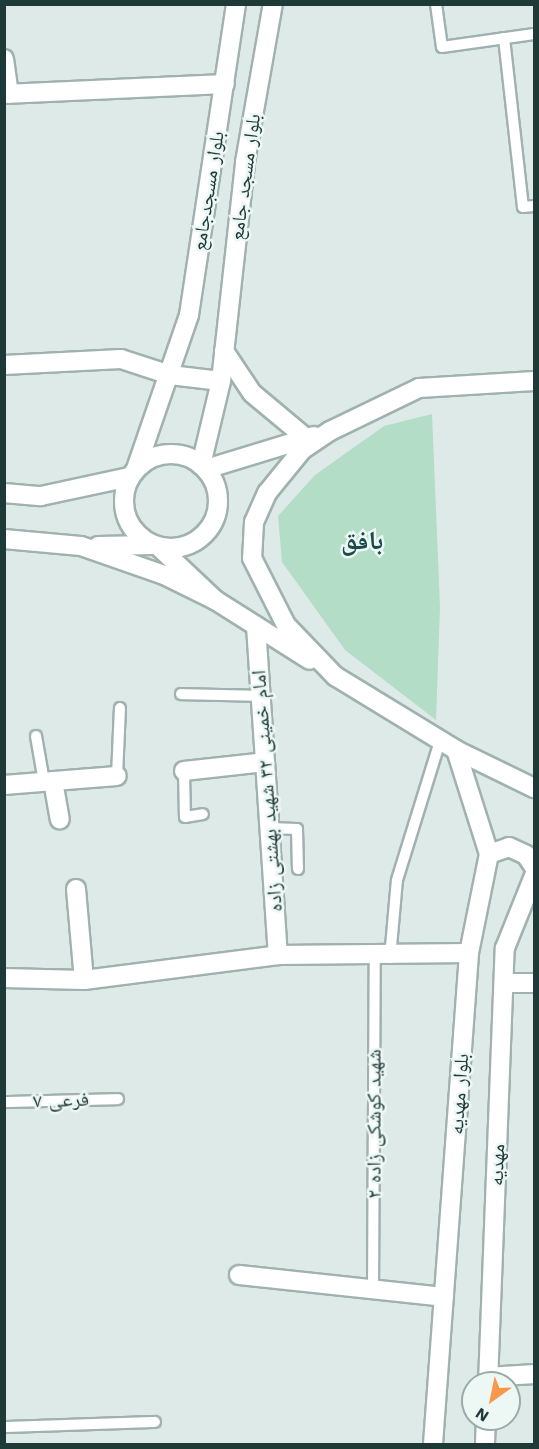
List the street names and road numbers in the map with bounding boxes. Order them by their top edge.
street label: بلوار مسجد جامع [224,112,266,242]
street label: بلوار مسجدجامع [187,130,229,252]
street label: امام خمینی ۳۲ شهید بهشتی زاده [247,669,287,913]
street label: شهید کوشکی زاده ۲ [362,1049,386,1199]
street label: بلوار مهدیه [444,1053,474,1135]
street label: فرعی ۷ [33,1087,89,1113]
street label: مهدیه [484,1144,510,1186]

